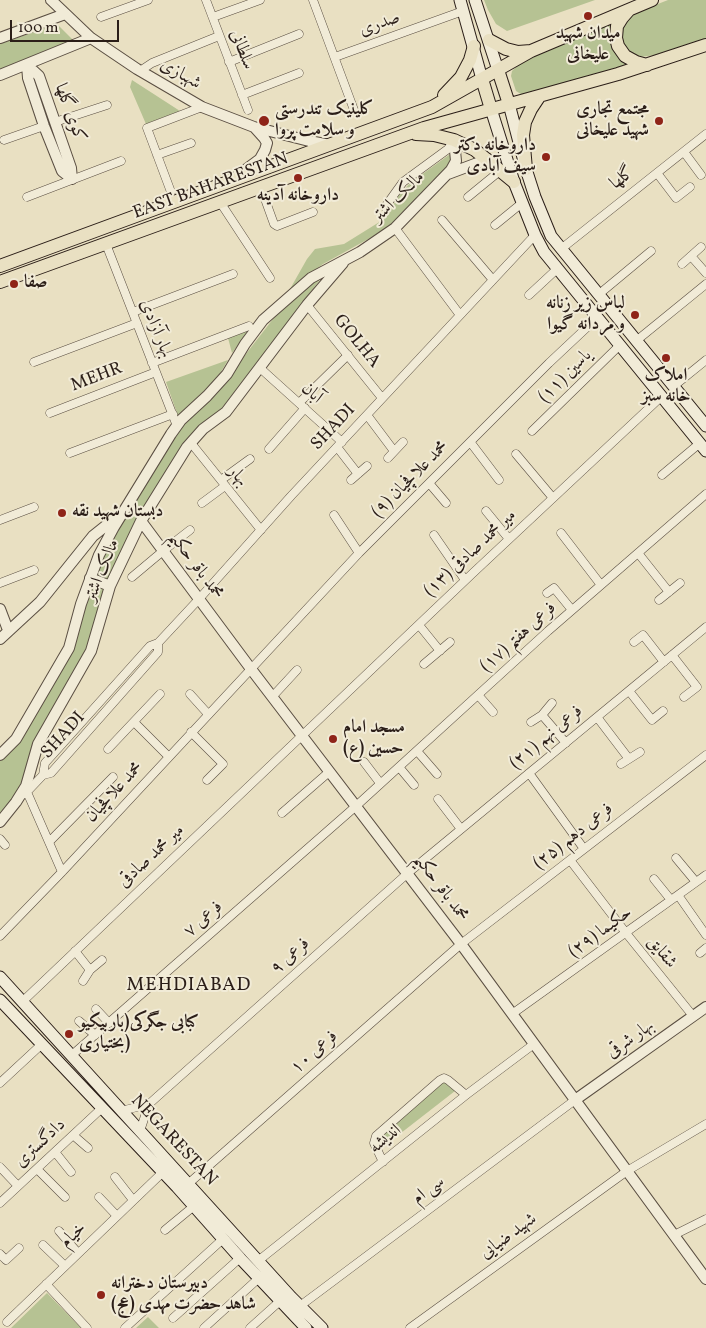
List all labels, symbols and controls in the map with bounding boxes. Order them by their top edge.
street label: صدری [357,8,403,42]
scale bar [12,10,121,42]
marker: میدان شهید علیخانی [582,10,594,22]
text: 100 m [18,18,58,39]
place label: میدان شهید علیخانی [555,24,621,66]
street label: سلطانی [224,27,258,73]
street label: شهبازی [156,55,204,95]
street label: کوی گلها [48,81,90,145]
place label: کلینیک تندرستی و سلامت پروا [275,100,374,142]
place label: مجتمع تجاری شهید علیخانی [576,100,649,142]
marker: کلینیک تندرستی و سلامت پروا [257,114,271,128]
marker: مجتمع تجاری شهید علیخانی [653,115,665,127]
place label: داروخانه دکتر سیف آبادی [454,136,536,178]
street label: EAST BAHARESTAN [130,149,292,225]
marker: داروخانه دکتر سیف آبادی [540,151,552,163]
street label: گلها [606,163,640,195]
street label: مالک اشتر [368,167,430,229]
marker: داروخانه آدینه [292,172,304,184]
place label: داروخانه آدینه [257,186,339,208]
place label: صفا [24,273,47,295]
marker: صفا [8,278,20,290]
place label: لباس زیر زنانه و مردانه گیوا [546,294,625,336]
street label: بهار آزادی [134,297,176,361]
marker: لباس زیر زنانه و مردانه گیوا [629,309,641,321]
street label: GOLHA [328,311,384,373]
street label: یاسین (۱۱) [535,346,597,408]
marker: املاک خانه سبز [660,352,672,364]
street label: MEHR [68,358,126,398]
place label: املاک خانه سبز [642,366,690,408]
street label: آبان [296,379,326,409]
street label: SHADI [307,400,361,456]
street label: محمد علافچیان (۹) [368,437,454,523]
street label: بهار [222,462,252,492]
place label: دبستان شهید نقه [72,502,163,524]
street label: میر محمد صادقی (۱۳) [420,506,522,602]
marker: دبستان شهید نقه [56,507,68,519]
street label: محمد باقر حکیم [162,528,228,604]
street label: مالک اشتر [81,537,125,605]
street label: فرعی هفتم (۱۷) [477,598,561,678]
street label: فرعی نهم (۲۱) [506,701,588,775]
street label: SHADI [37,708,91,764]
place label: مسجد امام حسین (ع) [343,718,405,761]
marker: مسجد امام حسین (ع) [327,733,339,745]
street label: محمد علافچیان [81,758,149,828]
street label: فرعی دهم (۲۵) [530,799,618,875]
street label: میر محمد صادقی [114,821,190,893]
street label: محمد باقر حکیم [407,850,473,926]
street label: فرعی ۷ [180,897,228,943]
street label: حکیما (۲۹) [565,903,637,963]
street label: شقایق [641,932,681,974]
street label: فرعی ۹ [267,934,315,980]
district label: MEHDIABAD [125,976,253,998]
place label: کبابی جگرکی(باربیکیو بختیاری) [79,1013,199,1056]
street label: بهار شرقی [603,1016,659,1064]
street label: فرعی ۱۰ [287,1027,343,1079]
marker: کبابی جگرکی(باربیکیو بختیاری) [63,1028,75,1040]
street label: NEGARESTAN [125,1091,221,1191]
street label: دادگستری [11,1115,71,1173]
street label: اندیشه [366,1121,406,1159]
street label: سی ام [409,1172,449,1210]
street label: شهید ضیایی [476,1209,542,1265]
street label: خیام [56,1218,92,1254]
place label: دبیرستان دخترانه شاهد حضرت مهدی (عج) [111,1274,256,1316]
marker: دبیرستان دخترانه شاهد حضرت مهدی (عج) [95,1289,107,1301]

